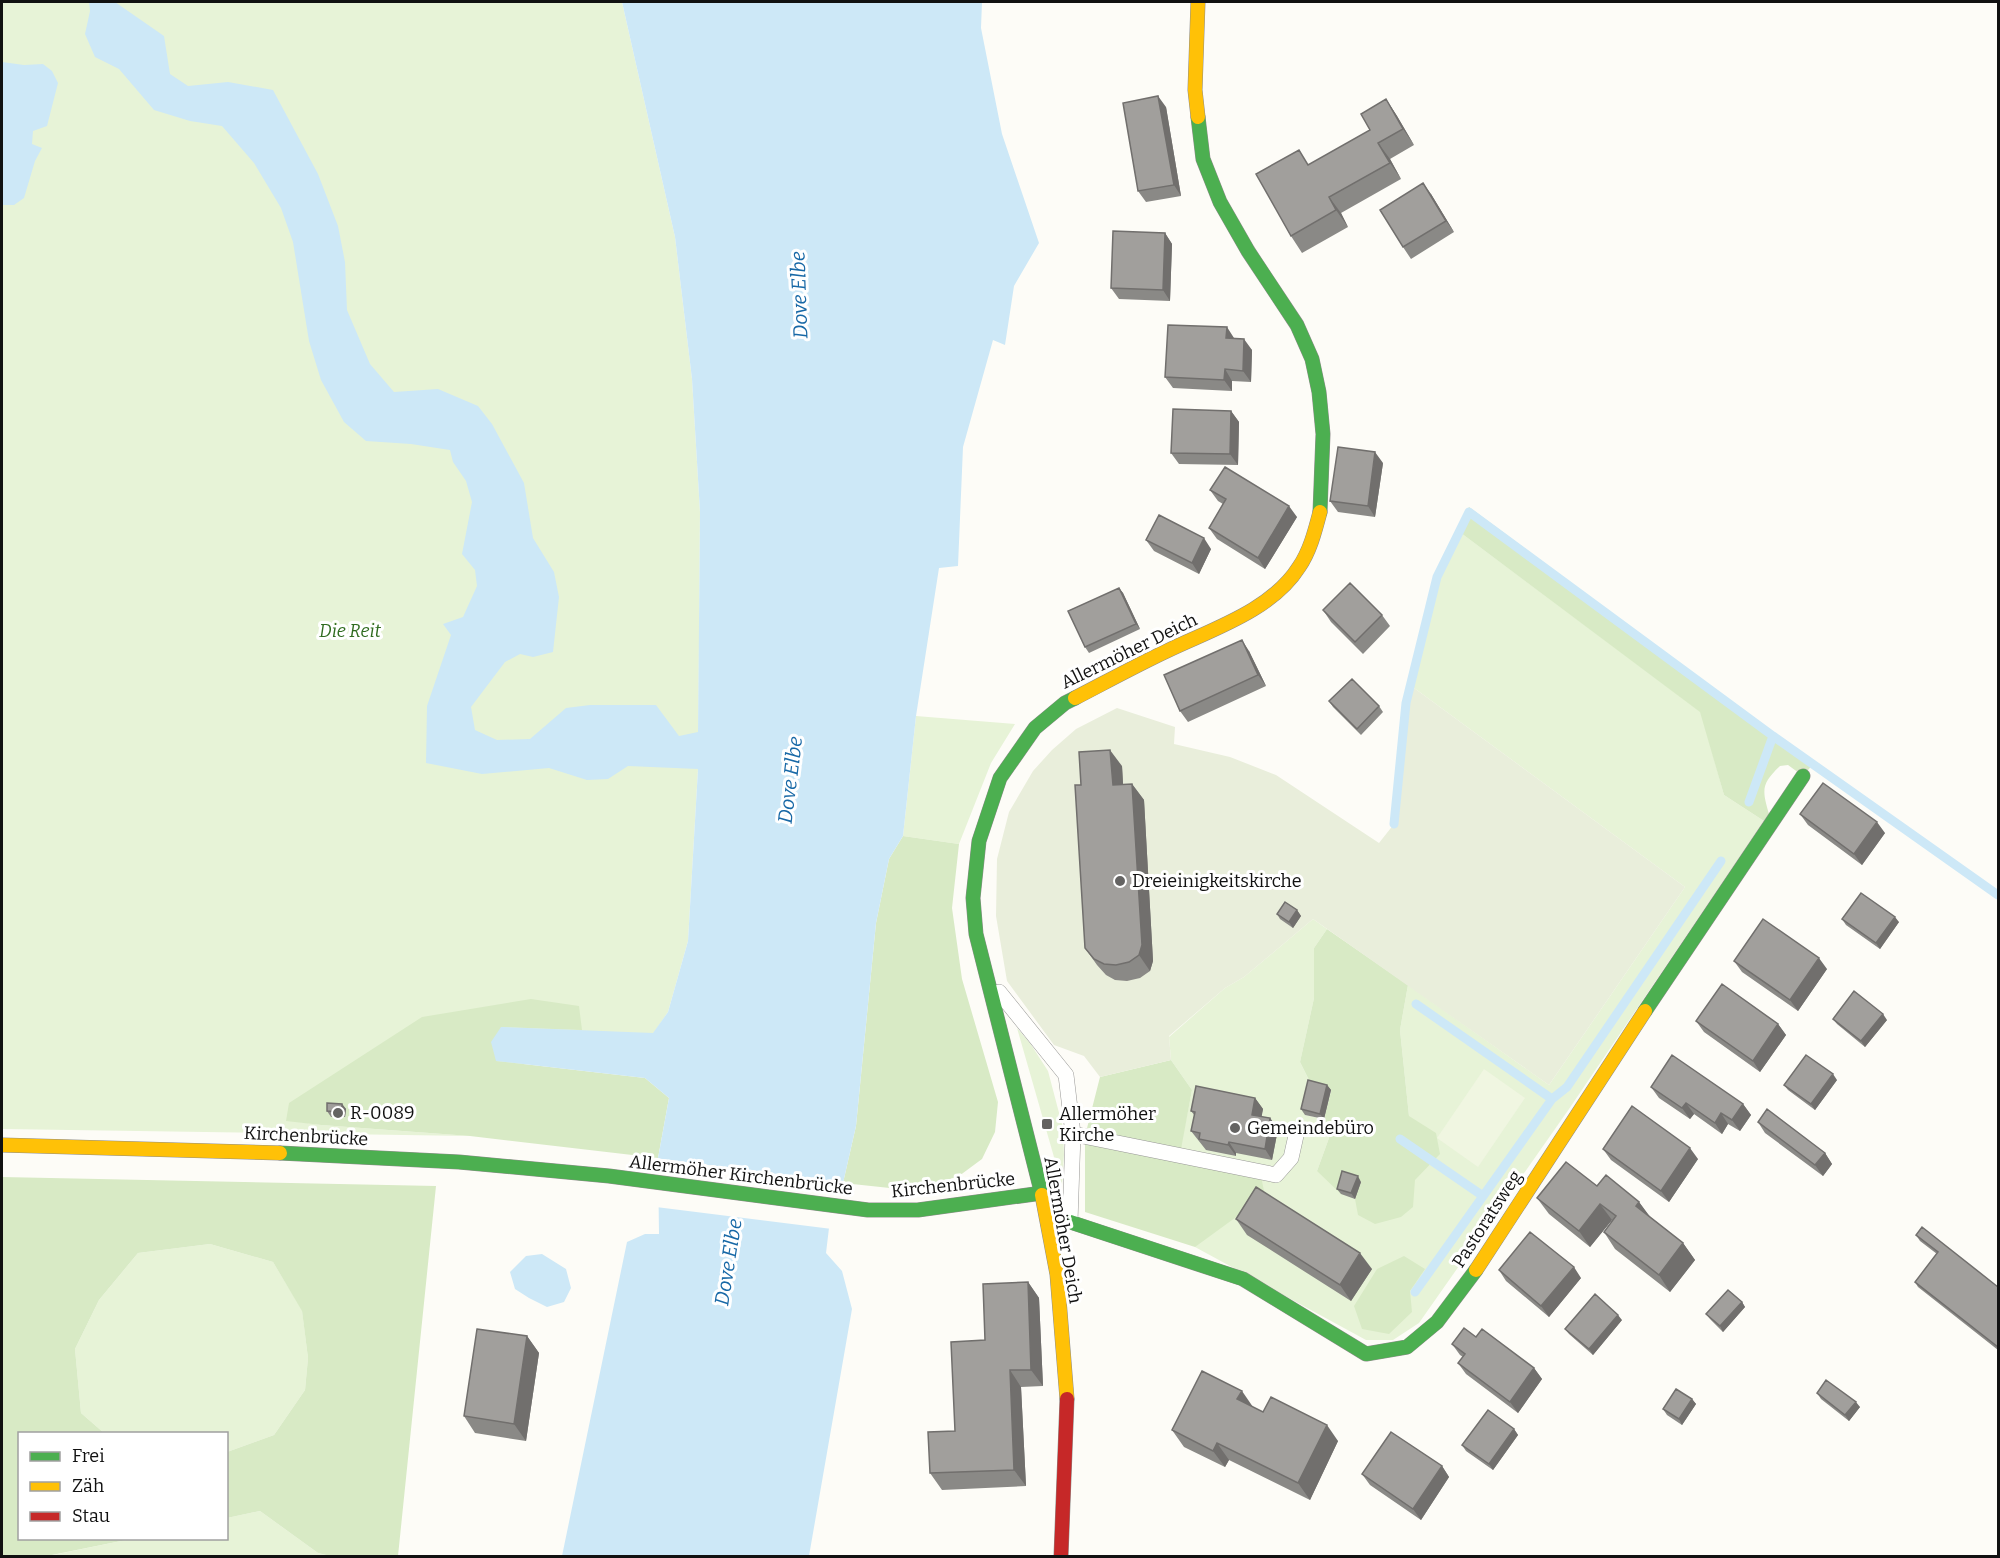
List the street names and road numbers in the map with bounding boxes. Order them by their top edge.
street label: Allermöher Deich [1057,609,1201,693]
street label: Kirchenbrücke [243,1122,369,1150]
street label: Allermöher Kirchenbrücke [628,1150,854,1200]
street label: Allermöher Deich [1039,1155,1087,1305]
street label: Pastoratsweg [1447,1166,1527,1272]
street label: Kirchenbrücke [890,1168,1016,1202]

